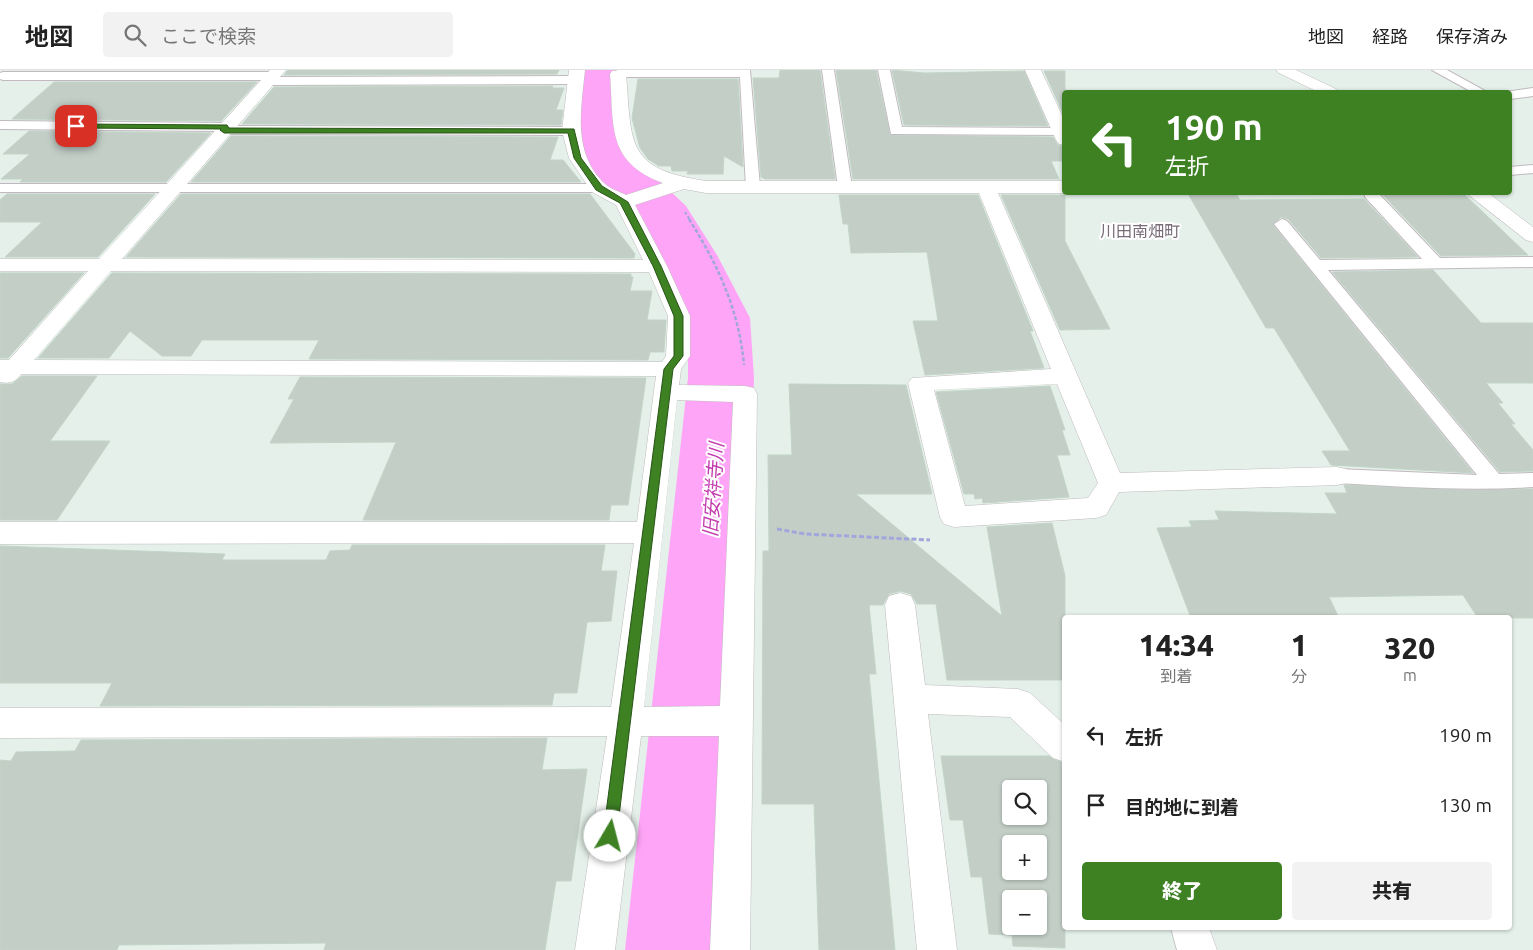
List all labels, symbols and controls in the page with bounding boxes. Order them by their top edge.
search box [103,12,453,57]
icon: search [121,21,149,49]
text: 地図 [25,23,73,50]
text: ここで検索 [161,25,256,47]
text: 地図 [1308,26,1344,46]
text: 経路 [1372,26,1408,46]
text: 保存済み [1436,26,1508,46]
pin [55,105,97,147]
text: 190 m [1165,107,1263,147]
icon: left [1082,110,1147,175]
icon: arrive [62,112,90,140]
text: 左折 [1165,153,1209,178]
district label: 川田南畑町 [1100,222,1180,240]
water label: 旧安祥寺川 [699,440,727,538]
text: 14:34 [1139,628,1214,662]
text: 1 [1291,628,1308,662]
text: 320 [1384,631,1435,665]
text: m [1403,666,1417,684]
text: 到着 [1160,667,1192,685]
text: 分 [1291,667,1307,685]
icon: left [1082,721,1110,749]
text: 190 m [1439,724,1492,746]
text: 左折 [1125,726,1163,748]
map controls [1002,780,1047,935]
button: search [1002,780,1047,825]
icon: arrive [1082,791,1110,819]
text: 130 m [1439,794,1492,816]
text: 目的地に到着 [1125,796,1239,818]
position arrow [583,809,635,861]
button: + [1002,835,1047,880]
button: 終了 [1082,862,1282,920]
button: 共有 [1292,862,1492,920]
button: − [1002,890,1047,935]

